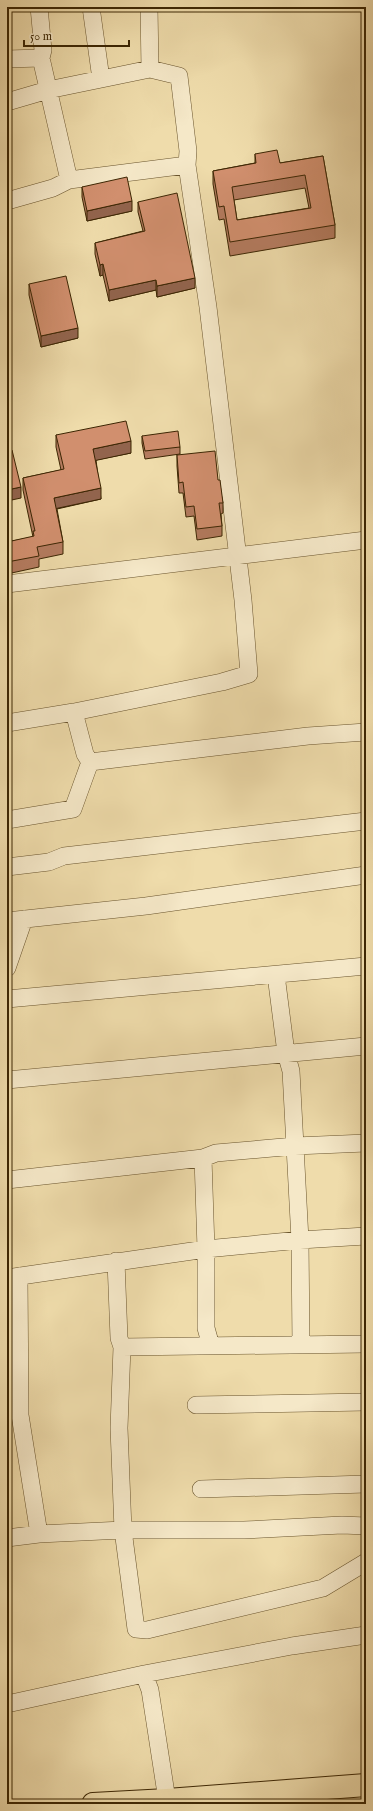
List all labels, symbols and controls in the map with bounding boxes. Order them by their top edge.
scale bar [24,22,129,48]
text: 50 m [30,29,52,44]

